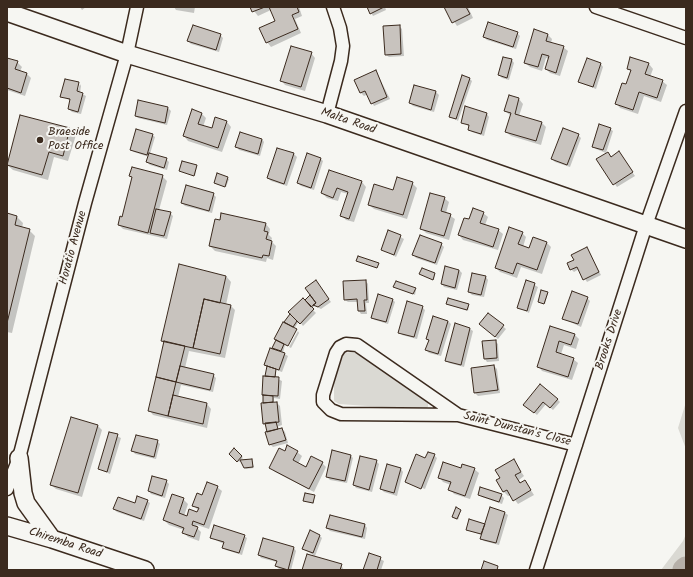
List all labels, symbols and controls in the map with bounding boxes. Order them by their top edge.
street label: Malta Road [319,106,377,138]
place label: Braeside Post Office [48,126,103,154]
marker: Braeside Post Office [35,135,45,145]
street label: Horatio Avenue [57,209,91,287]
street label: Brooks Drive [593,308,627,372]
street label: Saint Dunstan's Close [462,410,572,450]
street label: Chiremba Road [27,525,103,563]

